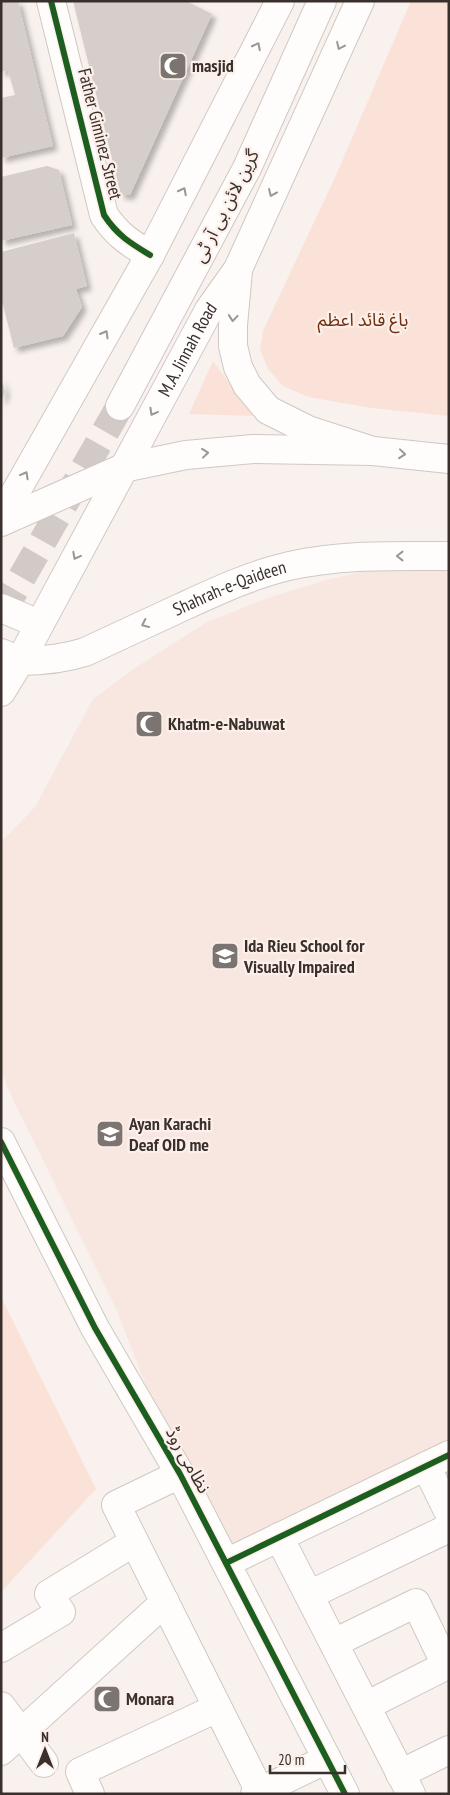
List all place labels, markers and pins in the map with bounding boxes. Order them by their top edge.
mosque icon: masjid [158,51,188,81]
place label: masjid [192,54,234,77]
mosque icon: Khatm-e-Nabuwat [134,709,164,739]
place label: Khatm-e-Nabuwat [168,712,286,735]
place label: Ida Rieu School for Visually Impaired [243,934,365,978]
school or university icon: Ida Rieu School for Visually Impaired [210,941,240,971]
place label: Ayan Karachi Deaf OID me [128,1112,211,1156]
school or university icon: Ayan Karachi Deaf OID me [95,1119,125,1149]
mosque icon: Monara [92,1684,122,1714]
place label: Monara [126,1687,174,1710]

